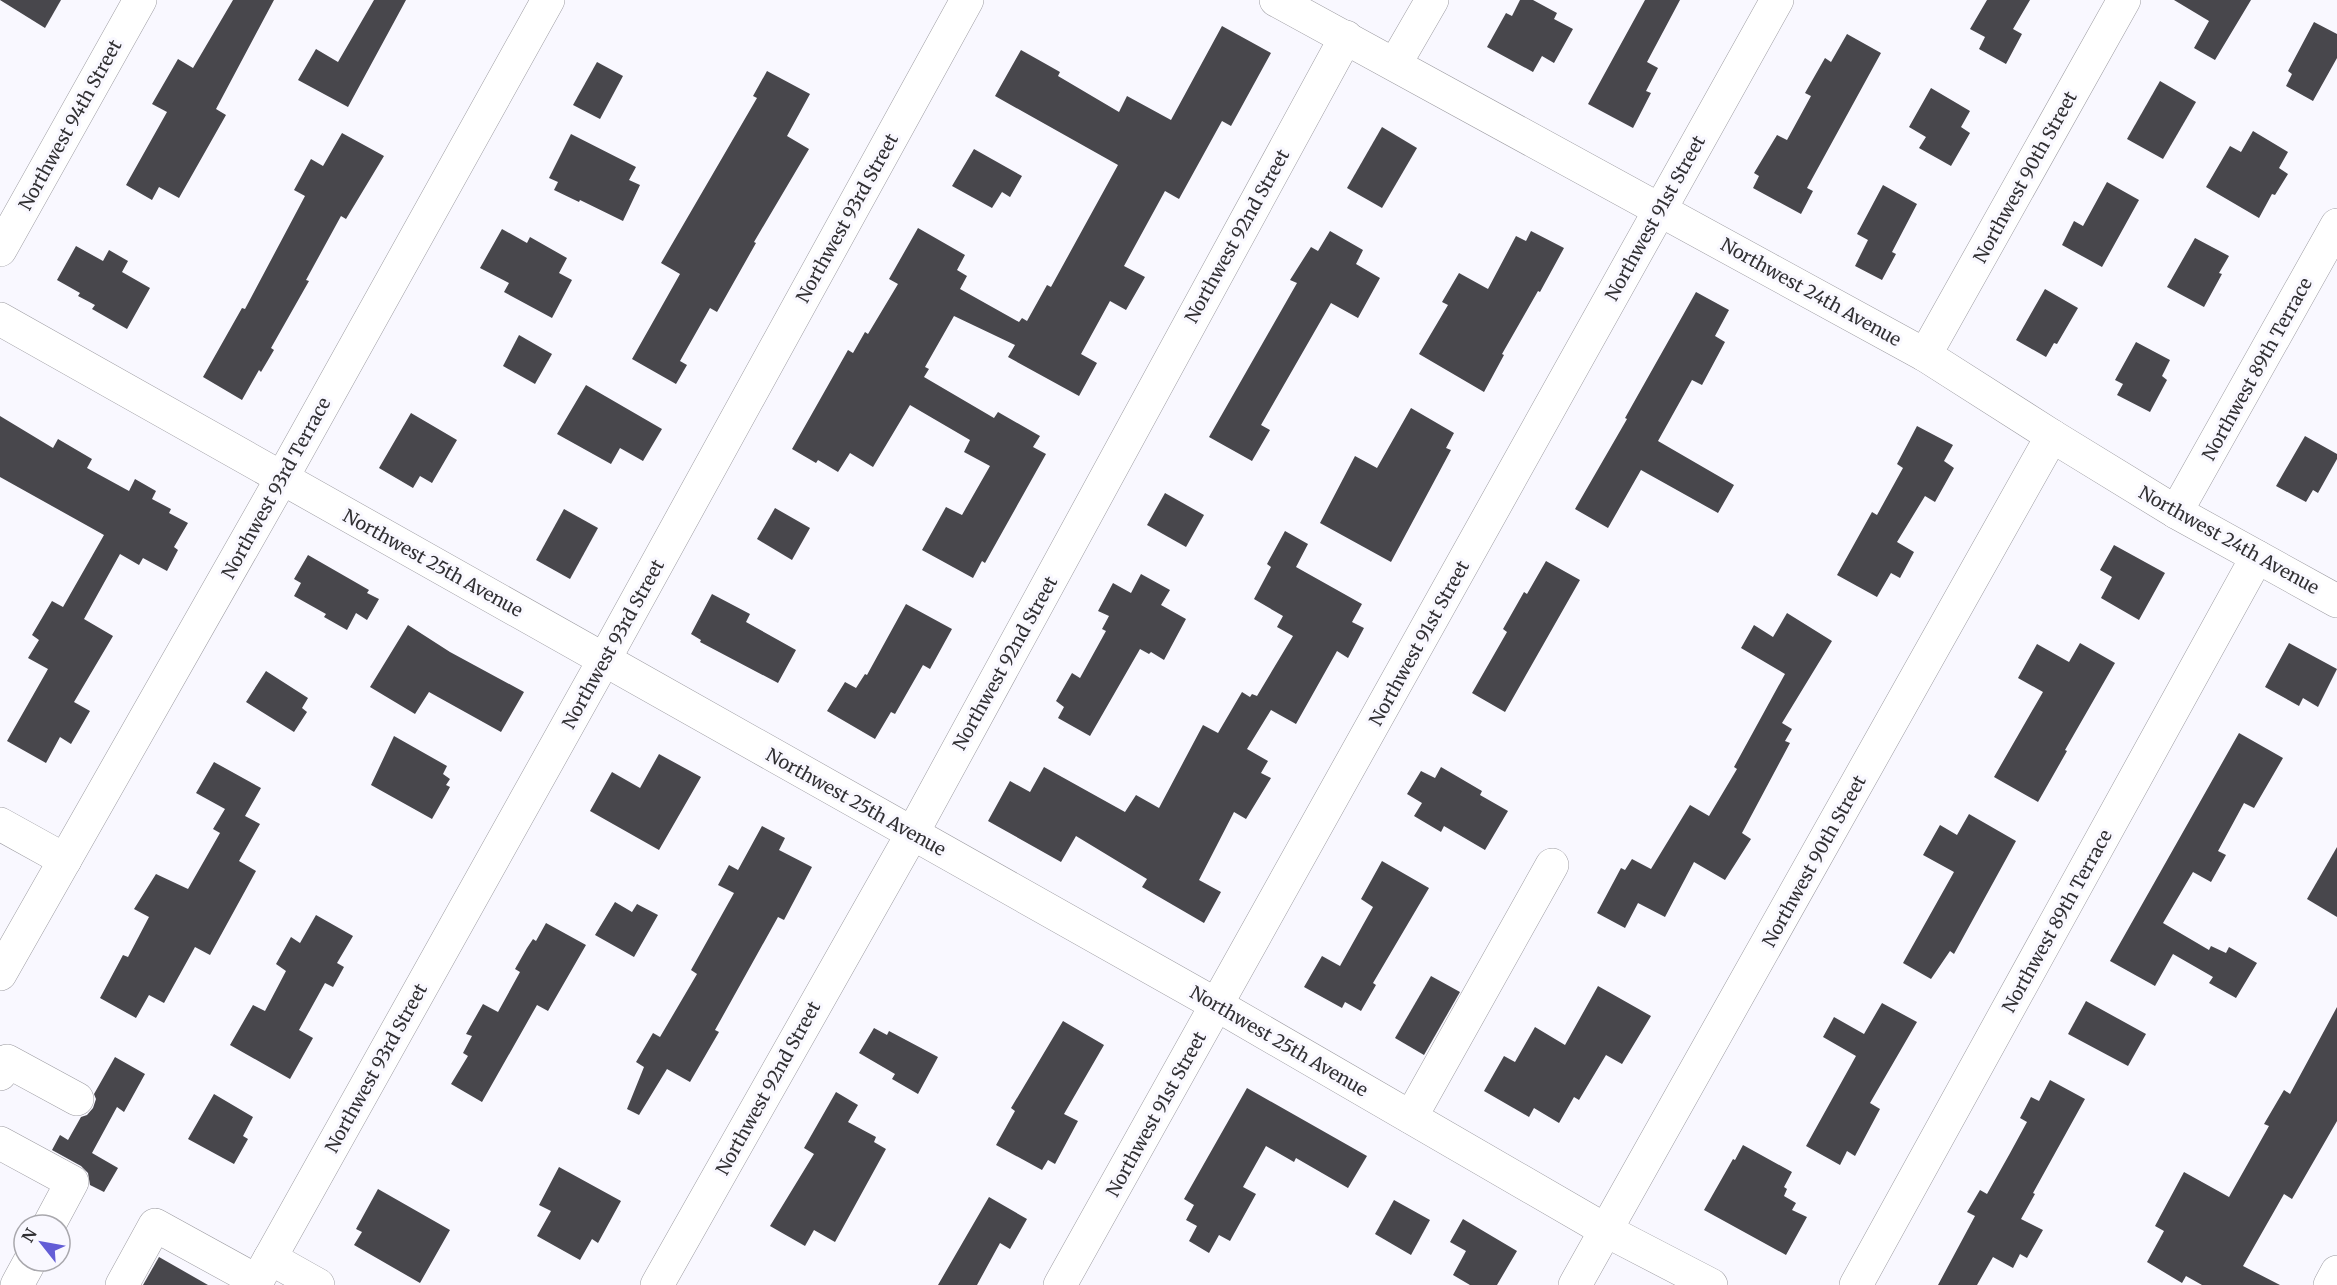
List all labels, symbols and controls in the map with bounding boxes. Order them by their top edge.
street label: Northwest 94th Street [14,36,126,214]
street label: Northwest 90th Street [1968,87,2082,267]
street label: Northwest 93rd Street [791,129,903,307]
street label: Northwest 91st Street [1600,131,1710,305]
street label: Northwest 92nd Street [1180,145,1294,327]
street label: Northwest 24th Avenue [1717,233,1905,351]
street label: Northwest 89th Terrace [2197,274,2317,464]
street label: Northwest 93rd Terrace [217,393,335,583]
street label: Northwest 24th Avenue [2135,481,2323,599]
street label: Northwest 25th Avenue [339,504,527,622]
street label: Northwest 93rd Street [557,555,669,733]
street label: Northwest 91st Street [1364,556,1474,730]
street label: Northwest 92nd Street [948,572,1062,754]
street label: Northwest 25th Avenue [762,743,950,861]
street label: Northwest 90th Street [1757,771,1871,951]
street label: Northwest 89th Terrace [1997,826,2117,1016]
street label: Northwest 93rd Street [320,979,432,1157]
street label: Northwest 25th Avenue [1186,981,1372,1101]
street label: Northwest 92nd Street [711,997,825,1179]
street label: Northwest 91st Street [1101,1027,1211,1201]
north arrow [12,1213,72,1273]
text: N [17,1224,41,1246]

